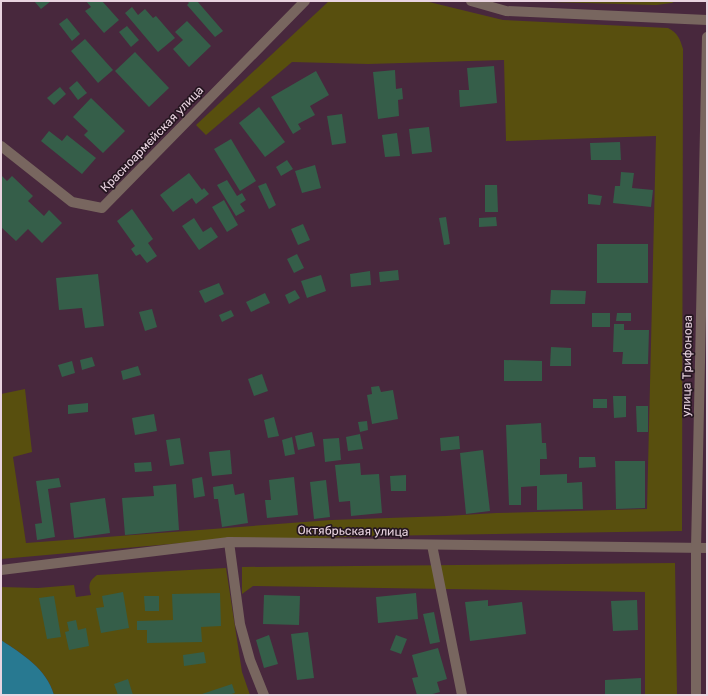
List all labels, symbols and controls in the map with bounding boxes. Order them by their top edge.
street label: Красноармейская улица [98,83,206,195]
street label: улица Трифонова [679,315,695,417]
street label: Октябрьская улица [297,523,409,539]

